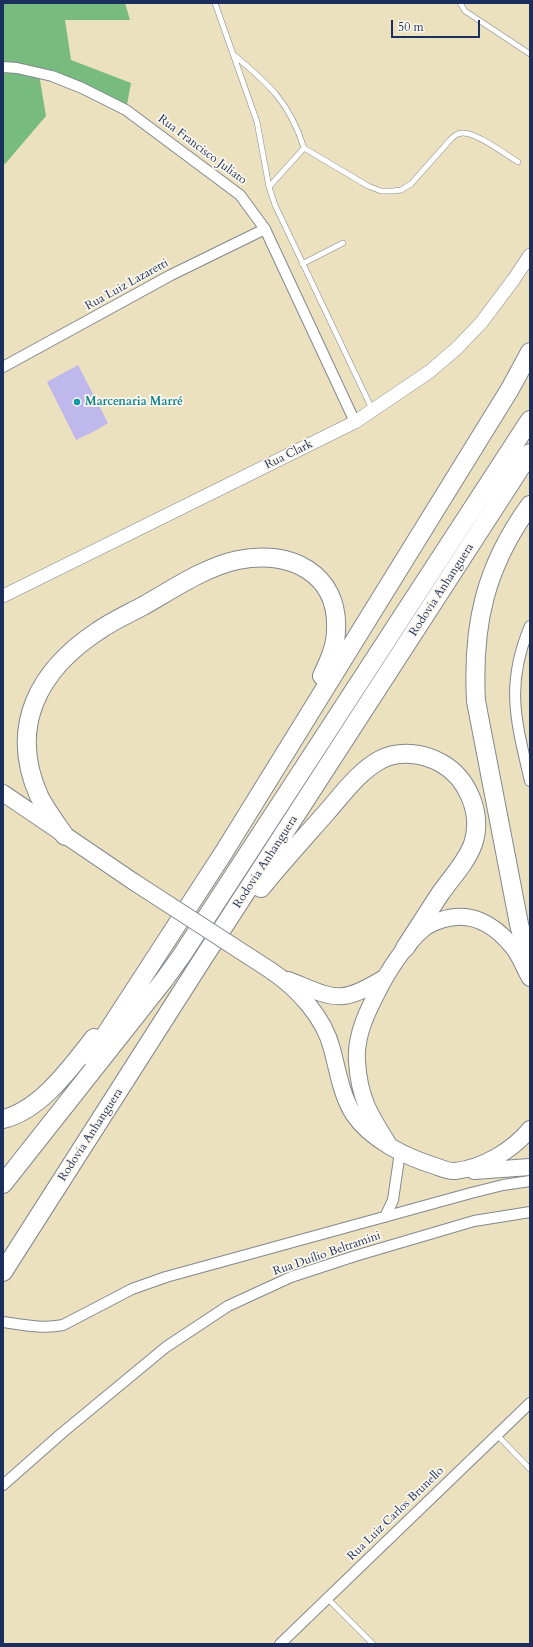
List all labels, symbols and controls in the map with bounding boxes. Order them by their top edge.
scale bar [393,12,482,38]
text: 50 m [398,19,424,35]
street label: Rua Francisco Juliato [155,112,249,188]
street label: Rua Luiz Lazaretti [83,256,171,314]
place label: Marcenaria Marré [85,395,183,409]
marker: Marcenaria Marré [72,397,82,407]
street label: Rua Clark [263,437,315,473]
street label: Rodovia Anhanguera [407,541,477,639]
street label: Rodovia Anhanguera [231,813,301,911]
street label: Rodovia Anhanguera [56,1086,126,1184]
street label: Rua Duílio Beltramini [271,1229,383,1279]
street label: Rua Luiz Carlos Brunello [345,1464,447,1564]

